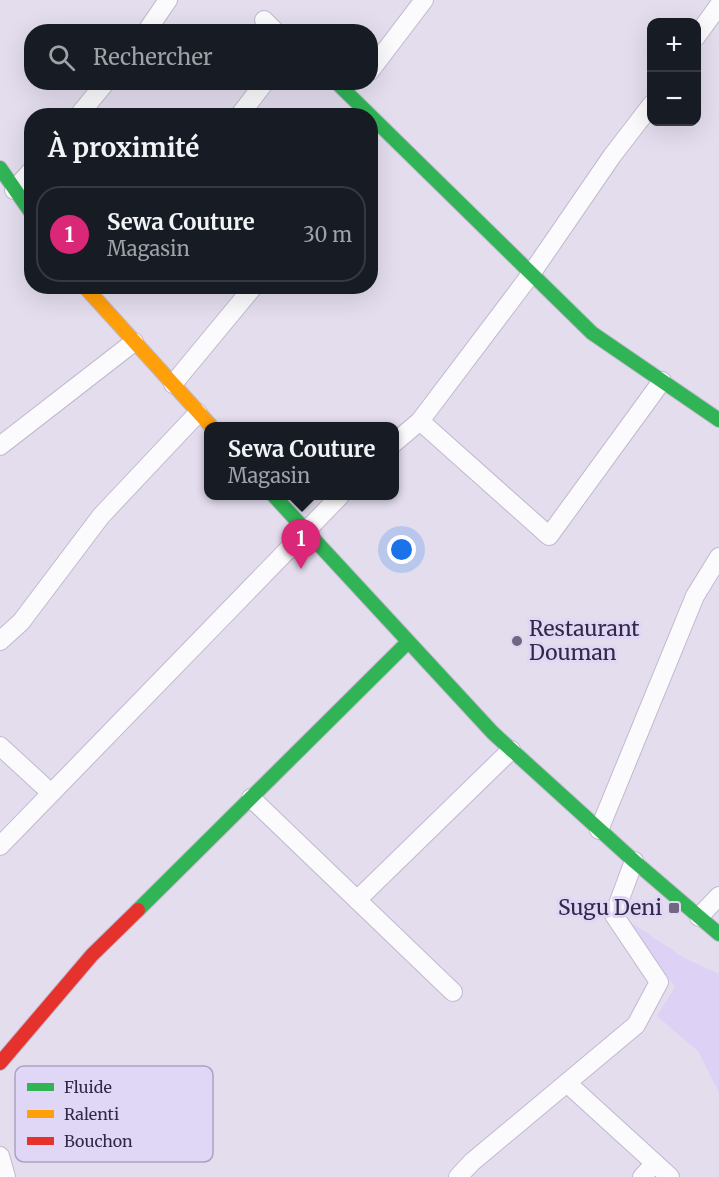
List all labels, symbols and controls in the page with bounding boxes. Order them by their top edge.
map controls [647,18,701,126]
button: + [647,18,701,72]
search box [24,24,378,90]
icon: search [45,41,78,74]
text: Rechercher [93,43,213,71]
button: − [647,72,701,126]
text: À proximité [48,131,199,164]
text: Sewa Couture [107,208,255,236]
text: 1 [65,222,74,247]
text: 30 m [303,222,352,247]
text: Magasin [107,236,190,261]
popup [204,422,399,500]
text: Sewa Couture [228,435,375,463]
text: Magasin [228,463,310,488]
pin: 1 [282,520,320,569]
your location [387,535,416,564]
place label: Restaurant Douman [529,615,639,666]
marker: Restaurant Douman [510,634,524,648]
place label: Sugu Deni [558,894,662,921]
marker: Sugu Deni [667,901,681,915]
legend [15,1066,213,1162]
text: Fluide [64,1077,112,1097]
text: Ralenti [64,1104,119,1124]
text: Bouchon [64,1131,133,1151]

